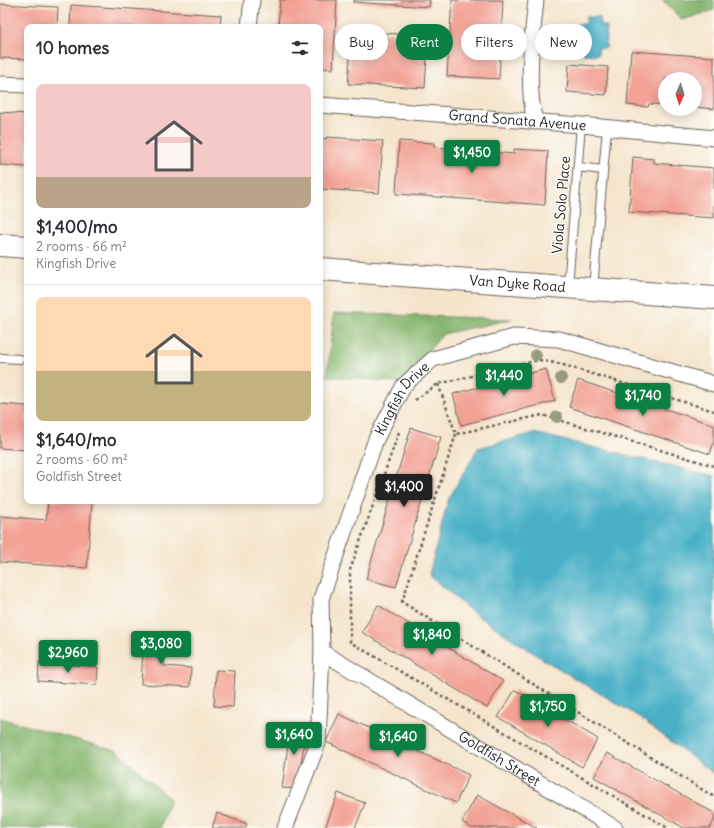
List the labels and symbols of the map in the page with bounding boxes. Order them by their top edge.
north arrow [658,72,702,116]
street label: Grand Sonata Avenue [448,106,587,134]
pin: $1,450 [439,140,505,174]
street label: Viola Solo Place [548,155,574,255]
street label: Van Dyke Road [469,271,566,296]
street label: Kingfish Drive [370,358,433,438]
pin: $1,440 [471,363,537,397]
pin: $1,740 [610,383,676,417]
pin: $1,400 [371,474,437,508]
pin: $1,840 [399,622,465,656]
pin: $3,080 [128,631,194,665]
pin: $2,960 [35,640,101,674]
pin: $1,750 [515,694,581,728]
pin: $1,640 [261,722,327,756]
pin: $1,640 [365,724,431,758]
street label: Goldfish Street [455,727,544,790]

